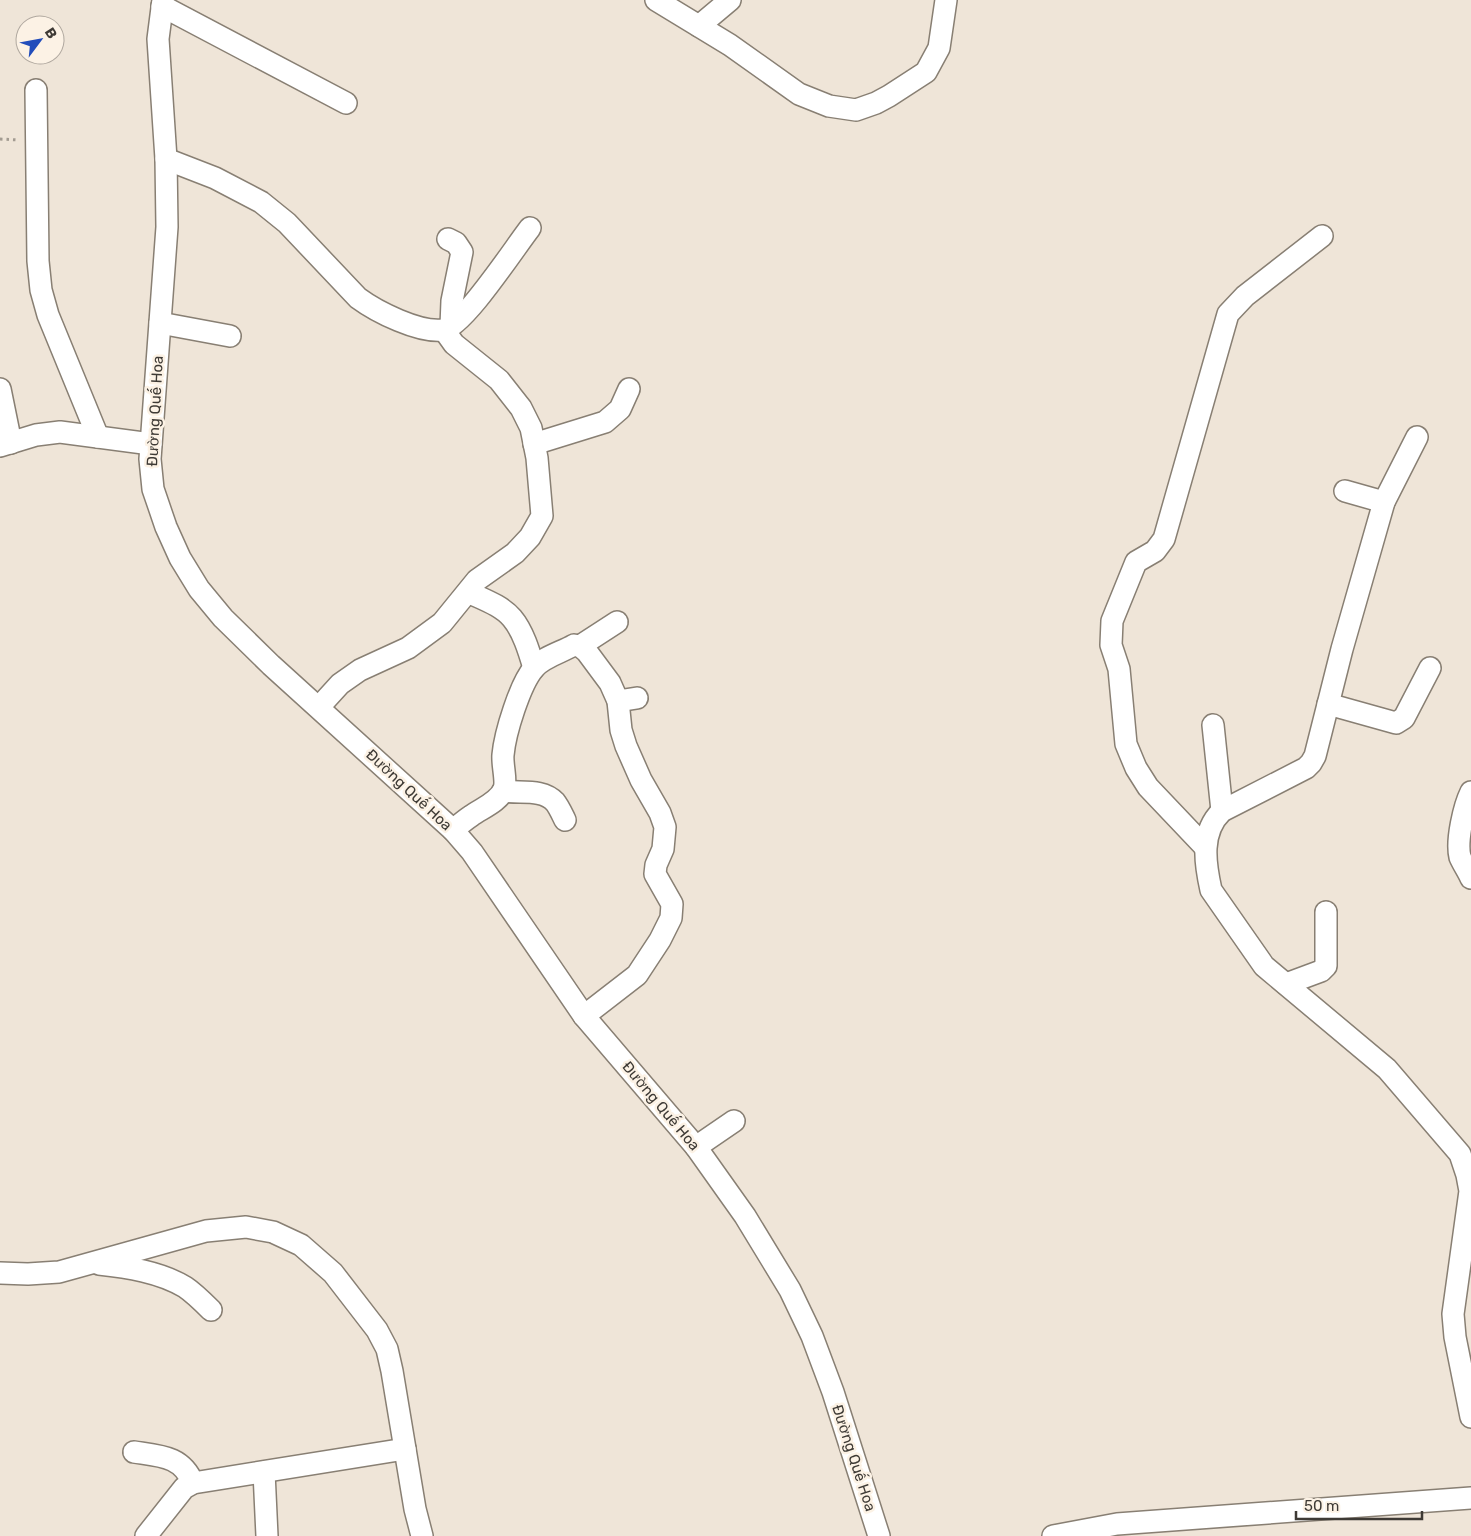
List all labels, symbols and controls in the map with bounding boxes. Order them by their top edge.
north arrow [15,15,65,65]
text: B [41,25,60,42]
street label: Đường Quế Hoa [143,355,167,467]
street label: Đường Quế Hoa [362,745,456,834]
street label: Đường Quế Hoa [618,1058,704,1154]
street label: Đường Quế Hoa [828,1402,880,1514]
scale bar [1296,1488,1422,1520]
text: 50 m [1304,1497,1339,1515]

